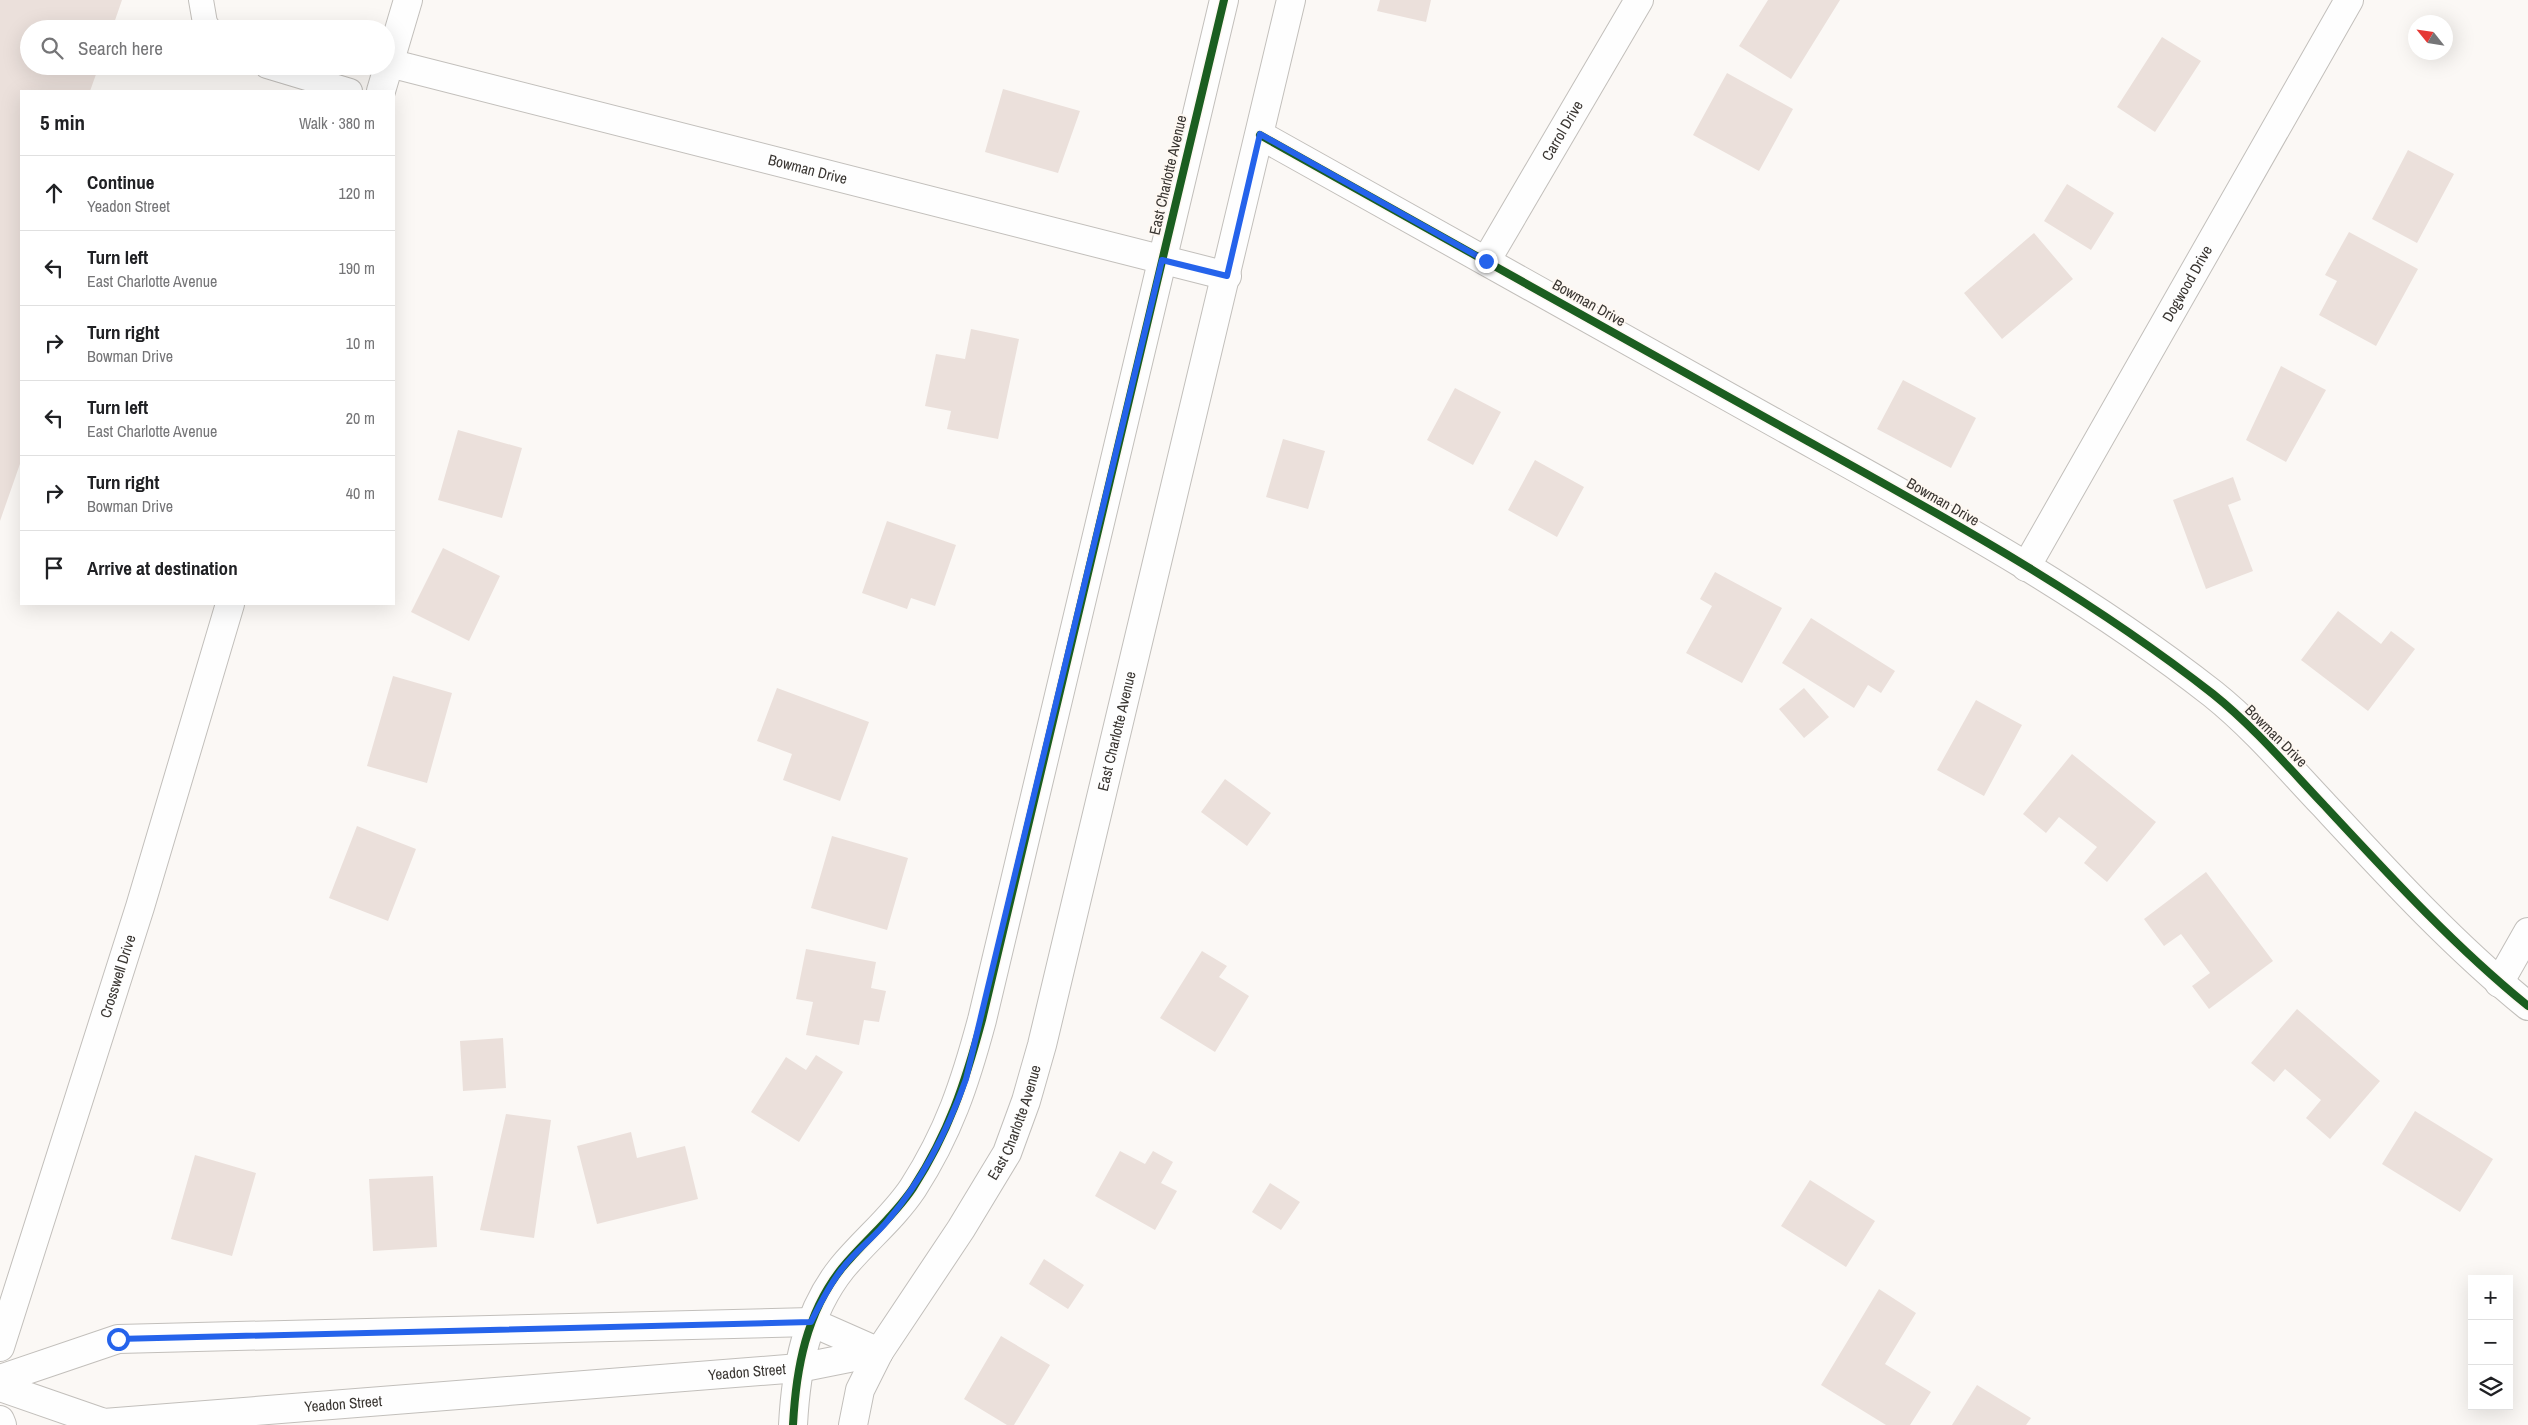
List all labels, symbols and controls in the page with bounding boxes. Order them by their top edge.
north arrow [2408,15,2453,60]
search box [20,20,395,75]
icon: search [38,34,66,62]
text: Search here [78,35,163,61]
street label: Carrol Drive [1536,96,1588,164]
text: 5 min [40,108,85,137]
text: Walk · 380 m [299,112,375,134]
street label: East Charlotte Avenue [1144,113,1192,237]
street label: Bowman Drive [766,149,850,189]
text: Continue [87,169,155,195]
icon: ahead [40,179,68,207]
text: 120 m [339,182,375,204]
text: Yeadon Street [87,195,170,217]
street label: Dogwood Drive [2157,241,2217,326]
text: Turn left [87,244,148,270]
route end [1475,250,1498,273]
icon: left [40,254,68,282]
text: 190 m [339,257,375,279]
text: East Charlotte Avenue [87,270,217,292]
street label: Bowman Drive [1549,274,1630,331]
text: Turn right [87,319,159,345]
icon: right [40,329,68,357]
text: 10 m [346,332,375,354]
text: Bowman Drive [87,345,173,367]
text: Turn left [87,394,148,420]
icon: left [40,404,68,432]
text: 20 m [346,407,375,429]
text: East Charlotte Avenue [87,420,217,442]
text: Turn right [87,469,159,495]
street label: Bowman Drive [1903,472,1984,531]
icon: right [40,479,68,507]
text: 40 m [346,482,375,504]
text: Bowman Drive [87,495,173,517]
icon: arrive [40,554,68,582]
text: Arrive at destination [87,555,238,581]
street label: East Charlotte Avenue [1092,669,1141,793]
street label: Bowman Drive [2240,700,2312,772]
street label: Crosswell Drive [94,932,141,1020]
street label: East Charlotte Avenue [982,1062,1046,1184]
map controls [2468,1275,2513,1410]
button: + [2468,1275,2513,1320]
button: − [2468,1320,2513,1365]
route start [107,1328,130,1351]
street label: Yeadon Street [707,1358,787,1385]
button: layers [2468,1365,2513,1410]
street label: Yeadon Street [304,1390,383,1417]

